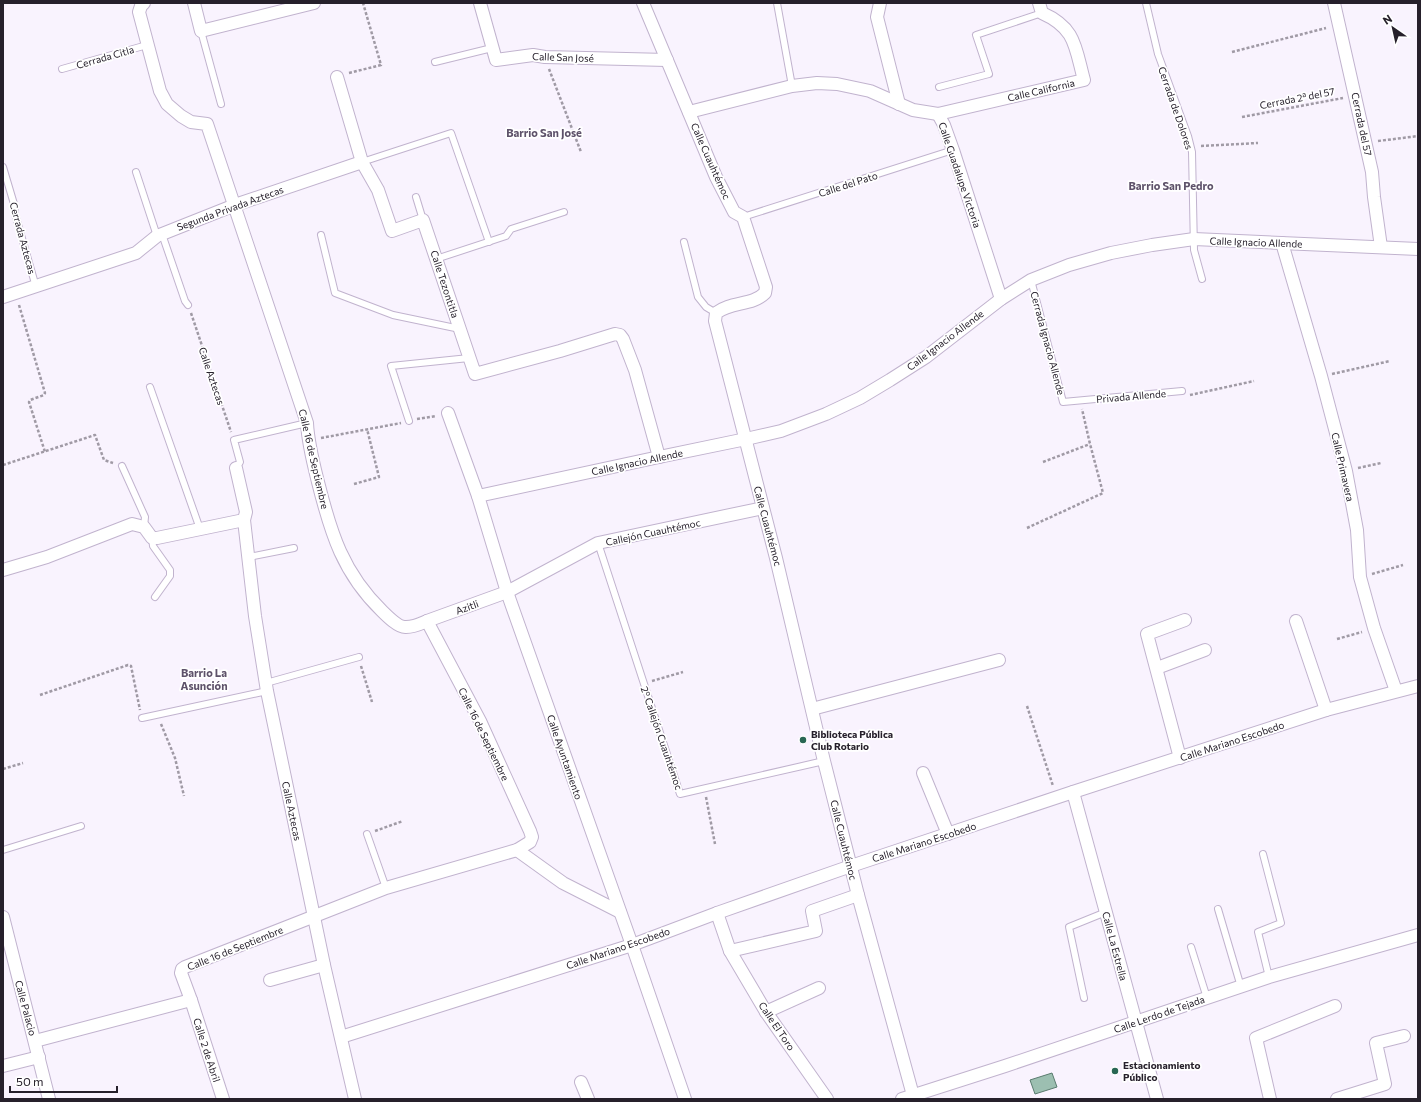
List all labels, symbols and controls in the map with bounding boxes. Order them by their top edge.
north arrow [1373,8,1413,48]
text: N [1380,12,1394,27]
street label: Cerrada Citla [75,43,135,71]
street label: Calle San José [532,50,594,64]
street label: Cerrada de Dolores [1156,65,1196,151]
street label: Calle California [1006,76,1076,104]
street label: Cerrada 2ª del 57 [1258,85,1336,111]
street label: Cerrada del 57 [1349,91,1375,157]
street label: Calle Cuauhtémoc [689,121,733,201]
street label: Calle Guadalupe Victoria [936,121,984,229]
district label: Barrio San José [506,126,582,140]
street label: Calle del Pato [817,169,879,199]
district label: Barrio San Pedro [1129,179,1214,192]
street label: Segunda Privada Aztecas [175,183,285,233]
street label: Cerrada Aztecas [8,201,38,276]
street label: Calle Ignacio Allende [1209,234,1303,250]
street label: Calle Tezontitla [428,249,462,319]
street label: Cerrada Ignacio Allende [1028,290,1068,396]
street label: Calle Ignacio Allende [904,307,986,373]
street label: Calle Aztecas [197,346,228,407]
street label: Privada Allende [1096,387,1166,405]
street label: Calle 16 de Septiembre [297,408,331,510]
street label: Calle Primavera [1329,431,1357,503]
street label: Calle Ignacio Allende [590,446,684,478]
street label: Calle Cuauhtémoc [752,485,784,567]
street label: Callejón Cuauhtémoc [605,516,702,548]
street label: Azitli [454,597,480,617]
district label: Barrio La Asunción [181,666,228,692]
street label: Calle 16 de Septiembre [456,685,512,783]
street label: 2º Callejón Cuauhtémoc [639,685,685,791]
street label: Calle Ayuntamiento [545,713,585,801]
street label: Calle Mariano Escobedo [1178,718,1286,764]
place label: Biblioteca Pública Club Rotario [811,728,893,752]
marker: Biblioteca Pública Club Rotario [798,735,808,745]
street label: Calle Aztecas [280,780,304,842]
street label: Calle Cuauhtémoc [828,799,860,881]
street label: Calle Mariano Escobedo [870,819,978,865]
street label: Calle La Estrella [1100,910,1130,982]
street label: Calle 16 de Septiembre [185,923,285,973]
street label: Calle Mariano Escobedo [565,925,671,971]
street label: Calle Palacio [13,979,39,1037]
street label: Calle Lerdo de Tejada [1112,993,1206,1035]
street label: Calle El Toro [756,999,798,1053]
street label: Calle 2 de Abril [191,1016,223,1084]
place label: Estacionamiento Público [1123,1059,1200,1083]
marker: Estacionamiento Público [1110,1066,1120,1076]
scale bar [10,1068,117,1094]
text: 50 m [16,1074,44,1088]

